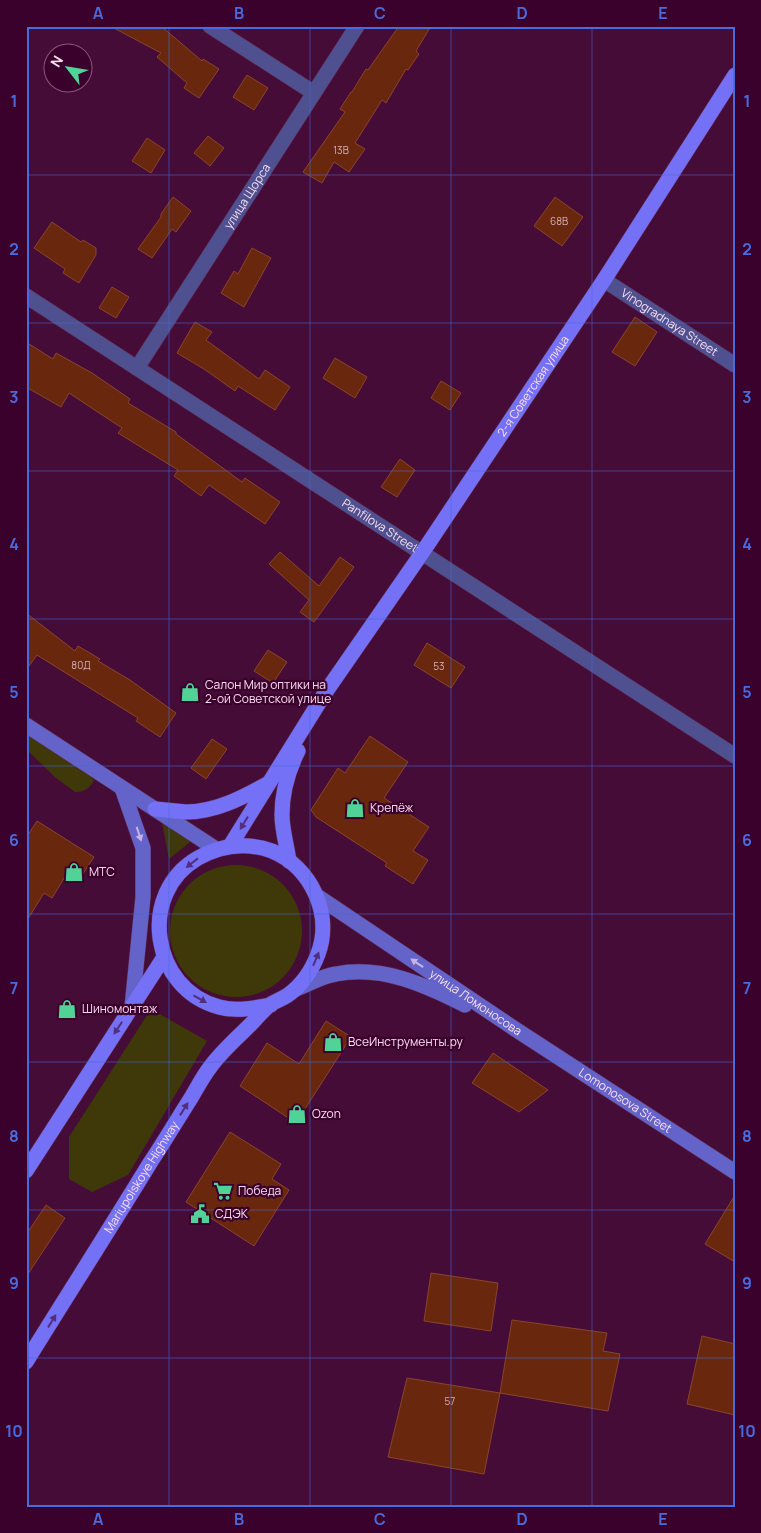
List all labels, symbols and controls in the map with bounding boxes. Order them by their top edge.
text: A [93,2,104,24]
text: B [234,2,244,24]
text: C [374,2,386,24]
text: D [516,2,528,24]
text: E [658,2,668,24]
north arrow [42,42,92,92]
text: N [46,52,67,70]
text: 1 [10,90,18,112]
text: 1 [743,90,751,112]
house number: 13В [333,143,349,157]
street label: улица Щорса [220,160,274,232]
house number: 68В [550,214,568,228]
text: 2 [9,238,19,260]
text: 2 [742,238,752,260]
street label: Vinogradnaya Street [618,284,722,360]
street label: 2-я Советская улица [493,332,573,440]
text: 3 [9,386,19,408]
text: 3 [742,386,752,408]
street label: Panfilova Street [339,494,422,556]
text: 4 [9,533,19,555]
text: 4 [742,533,752,555]
house number: 80Д [71,658,91,672]
house number: 53 [433,659,445,673]
place label: Салон Мир оптики на 2-ой Советской улице [205,676,331,707]
text: 5 [9,681,19,703]
shop icon: Салон Мир оптики на 2-ой Советской улице [179,681,201,703]
text: 5 [742,681,752,703]
shop icon: Крепёж [344,797,366,819]
place label: Крепёж [370,799,414,816]
one-way arrow [239,817,248,830]
one-way arrow [135,827,143,842]
text: 6 [9,829,19,851]
text: 6 [742,829,752,851]
one-way arrow [185,857,198,868]
shop icon: МТС [63,861,85,883]
place label: МТС [89,863,115,880]
one-way arrow [312,951,320,966]
one-way arrow [410,958,423,968]
street label: улица Ломоносова [426,965,525,1039]
text: 7 [10,977,18,999]
text: 7 [743,977,751,999]
one-way arrow [194,994,207,1003]
shop icon: Шиномонтаж [56,998,78,1020]
place label: Шиномонтаж [82,1000,158,1017]
one-way arrow [114,1021,123,1034]
shop icon: ВсеИнструменты.ру [322,1031,344,1053]
place label: ВсеИнструменты.ру [348,1033,464,1050]
street label: Lomonosova Street [576,1064,676,1137]
one-way arrow [180,1102,189,1115]
shop icon: Ozon [286,1103,308,1125]
place label: Ozon [312,1105,341,1122]
street label: Mariupolskoye Highway [100,1117,183,1236]
text: 8 [9,1125,19,1147]
text: 8 [742,1125,752,1147]
supermarket icon: Победа [212,1180,234,1202]
place label: Победа [238,1182,281,1199]
public building icon: СДЭК [189,1203,211,1225]
place label: СДЭК [215,1205,249,1222]
text: 9 [9,1272,19,1294]
text: 9 [742,1272,752,1294]
one-way arrow [47,1314,57,1327]
house number: 57 [445,1394,455,1408]
text: 10 [5,1420,23,1442]
text: 10 [738,1420,756,1442]
text: A [93,1508,104,1530]
text: B [234,1508,244,1530]
text: C [374,1508,386,1530]
text: D [516,1508,528,1530]
text: E [658,1508,668,1530]

